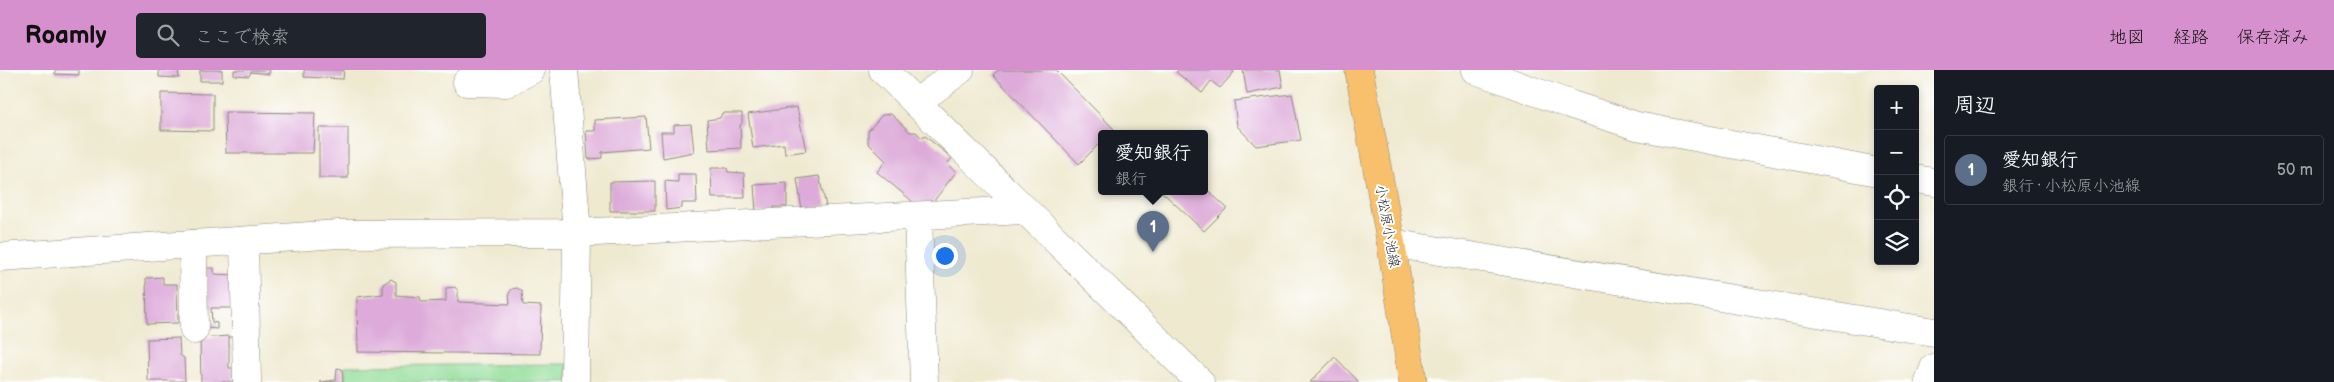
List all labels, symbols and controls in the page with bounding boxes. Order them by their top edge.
search box [136,13,486,58]
text: Roamly [25,21,106,50]
icon: search [154,21,182,49]
text: ここで検索 [194,26,289,49]
text: 地図 [2109,27,2145,48]
text: 経路 [2173,27,2209,48]
text: 保存済み [2237,27,2309,48]
map controls [1874,85,1919,265]
button: + [1874,85,1919,130]
text: 周辺 [1954,93,1996,118]
popup [1098,130,1208,195]
button: − [1874,130,1919,175]
text: 愛知銀行 [1115,142,1191,165]
text: 愛知銀行 [2002,149,2078,172]
text: 1 [1968,161,1974,180]
text: 50 m [2277,161,2313,180]
text: 銀行 [1115,170,1147,189]
button: locate [1874,175,1919,220]
text: 銀行 · 小松原小池線 [2002,177,2140,196]
street label: 小松原小池線 [1372,183,1403,269]
pin: 1 [1137,211,1169,252]
button: layers [1874,220,1919,265]
your location [932,243,958,269]

